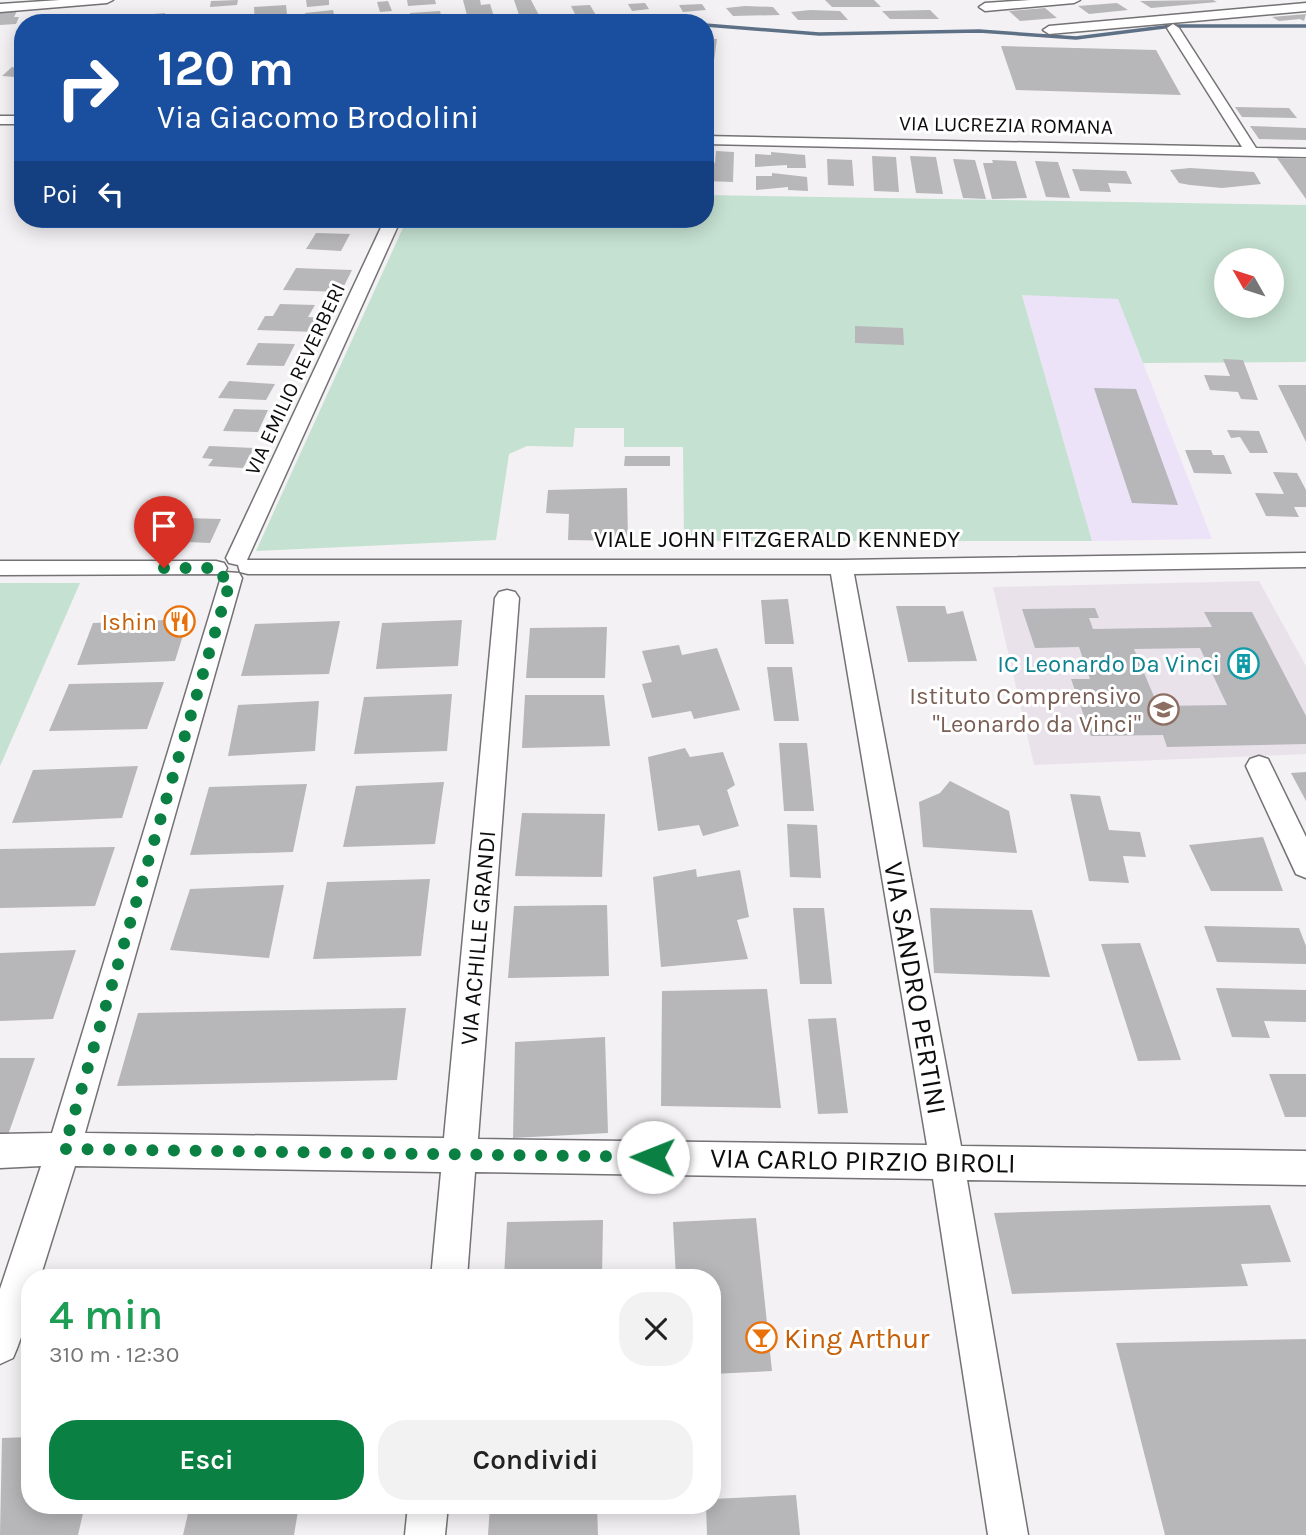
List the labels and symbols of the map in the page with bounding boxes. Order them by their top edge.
street label: VIA LUCREZIA ROMANA [899,111,1113,139]
north arrow [1214,248,1284,318]
street label: VIA EMILIO REVERBERI [240,279,350,479]
pin [134,496,194,568]
street label: VIALE JOHN FITZGERALD KENNEDY [594,525,960,553]
restaurant icon: Ishin [163,605,197,639]
place label: Ishin [102,608,157,636]
building icon: IC Leonardo Da Vinci [1226,647,1260,681]
place label: IC Leonardo Da Vinci [997,650,1220,678]
place label: Istituto Comprensivo "Leonardo da Vinci" [909,682,1141,738]
school or university icon: Istituto Comprensivo "Leonardo da Vinci" [1147,693,1181,727]
street label: VIA ACHILLE GRANDI [455,829,501,1047]
street label: VIA SANDRO PERTINI [877,859,954,1117]
position arrow [616,1120,690,1194]
street label: VIA CARLO PIRZIO BIROLI [710,1141,1016,1180]
bar icon: King Arthur [744,1321,778,1355]
place label: King Arthur [784,1322,930,1355]

